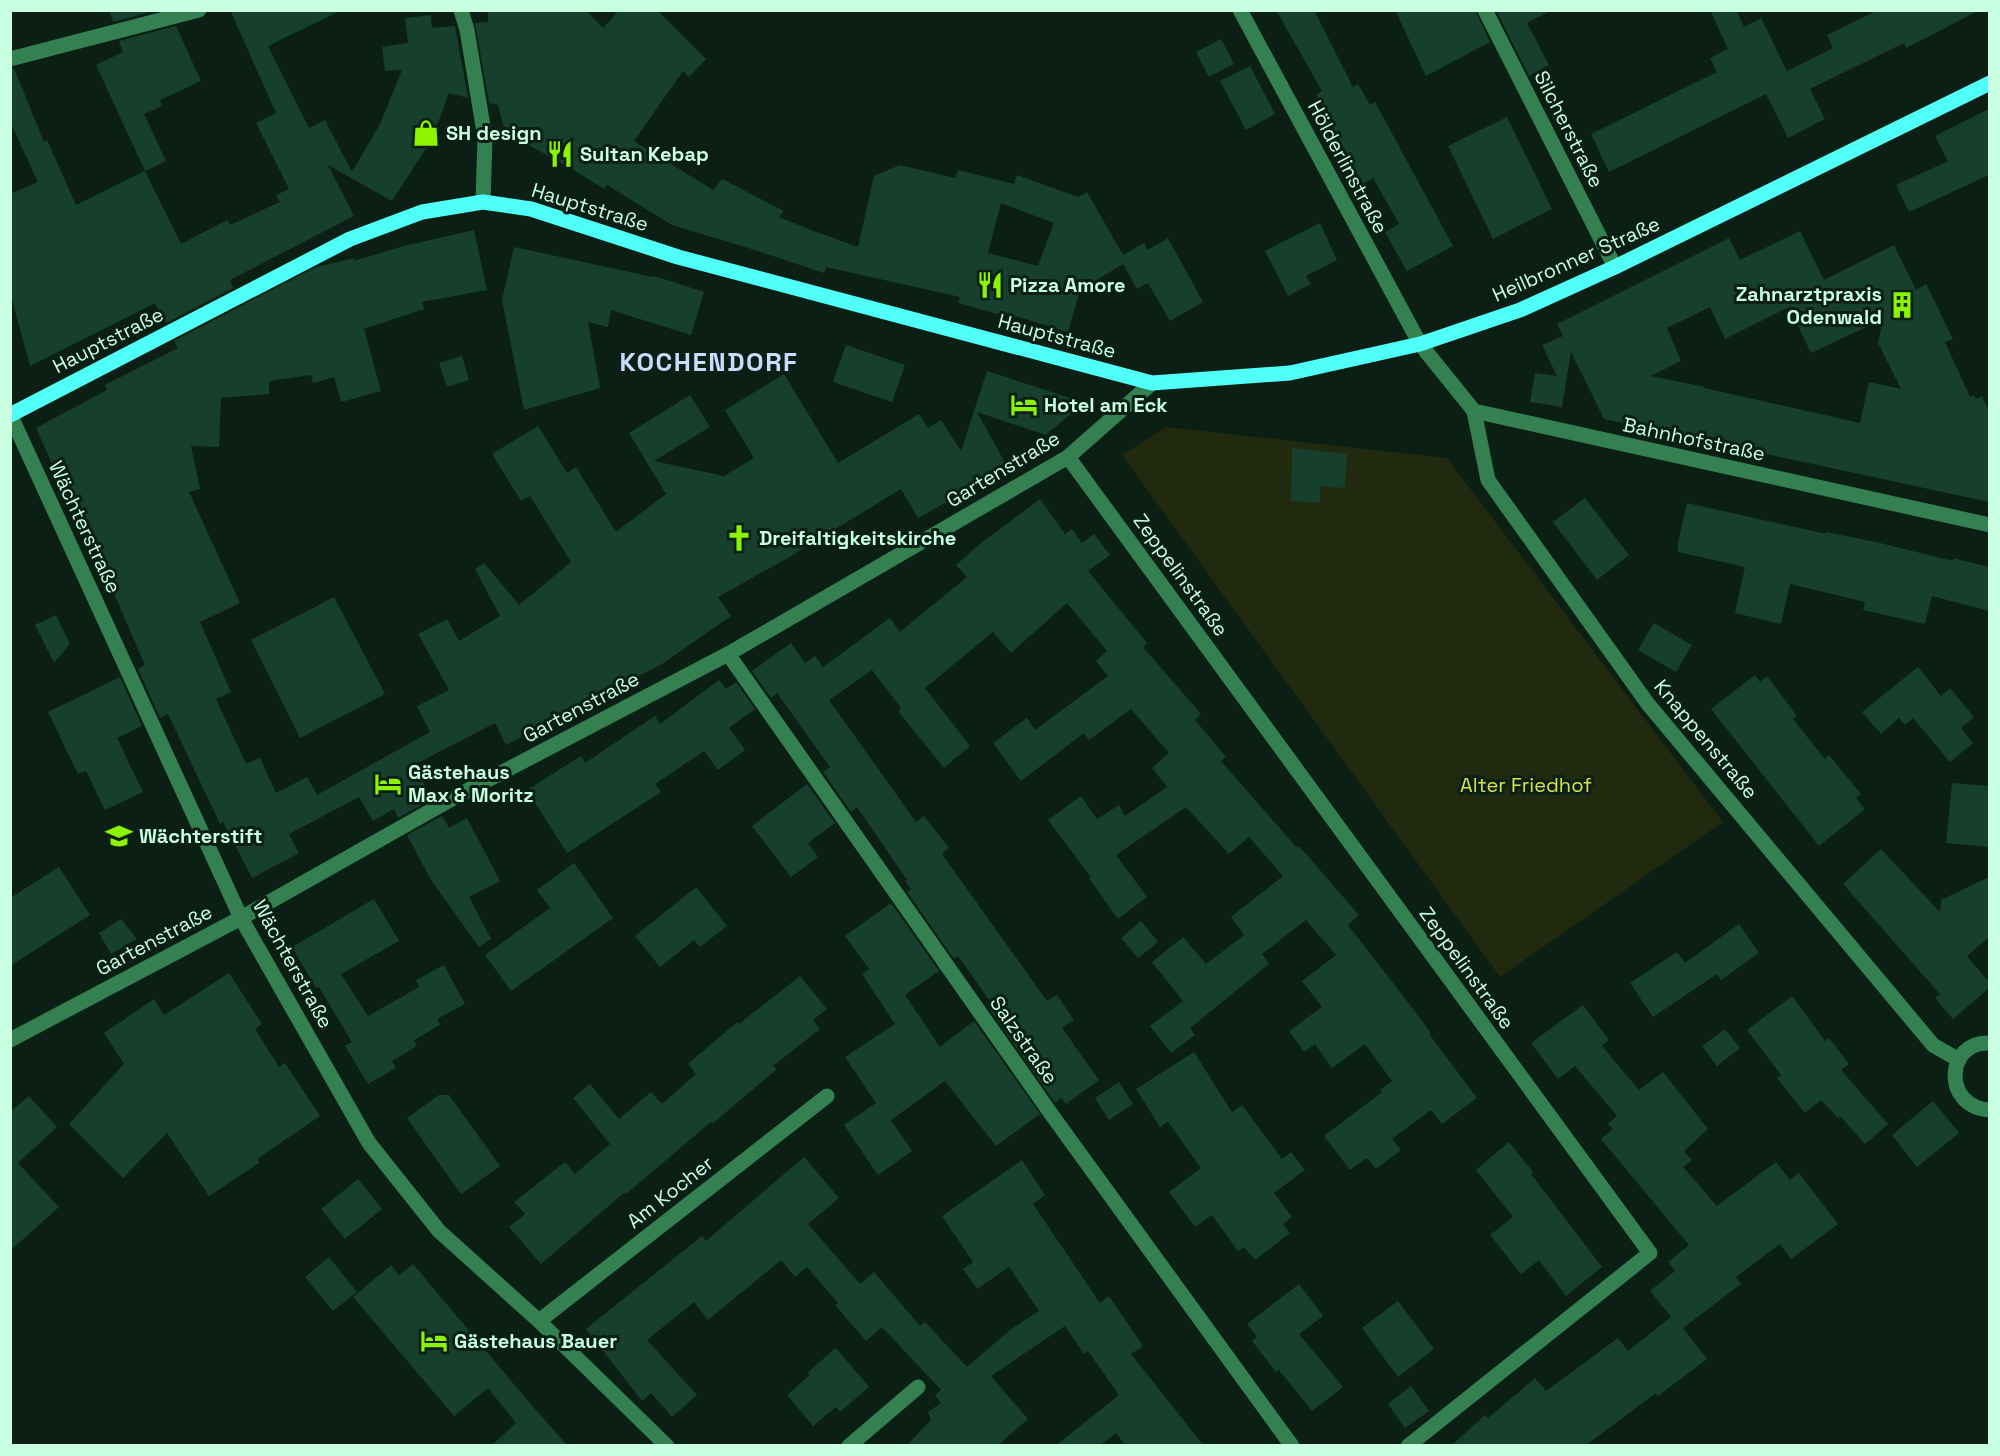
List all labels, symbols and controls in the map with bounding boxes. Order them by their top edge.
street label: Silcherstraße [1528,66,1610,192]
street label: Hölderlinstraße [1302,96,1394,238]
shop icon: SH design [411,118,441,148]
place label: SH design [446,120,542,146]
restaurant icon: Sultan Kebap [545,139,575,169]
place label: Sultan Kebap [580,141,709,167]
street label: Hauptstraße [528,177,652,237]
street label: Heilbronner Straße [1488,210,1664,308]
restaurant icon: Pizza Amore [975,270,1005,300]
place label: Pizza Amore [1010,272,1126,298]
place label: Zahnarztpraxis Odenwald [1736,281,1882,330]
building icon: Zahnarztpraxis Odenwald [1887,290,1917,320]
street label: Hauptstraße [48,301,168,379]
street label: Hauptstraße [995,308,1119,364]
district label: KOCHENDORF [620,345,798,379]
hotel icon: Hotel am Eck [1009,390,1039,420]
place label: Hotel am Eck [1044,392,1168,418]
street label: Bahnhofstraße [1620,411,1768,467]
street label: Gartenstraße [942,425,1064,513]
street label: Wächterstraße [43,457,127,597]
street label: Zeppelinstraße [1128,509,1234,641]
church icon: Dreifaltigkeitskirche [724,523,754,553]
place label: Dreifaltigkeitskirche [759,525,956,551]
street label: Gartenstraße [518,666,644,748]
street label: Knappenstraße [1648,674,1764,804]
place label: Gästehaus Max & Moritz [408,759,534,808]
hotel icon: Gästehaus Max & Moritz [373,769,403,799]
park label: Alter Friedhof [1460,772,1592,798]
school or university icon: Wächterstift [104,821,134,851]
place label: Wächterstift [139,823,262,849]
street label: Wächterstraße [247,895,339,1033]
street label: Gartenstraße [91,899,217,981]
street label: Zeppelinstraße [1414,902,1520,1034]
street label: Salzstraße [984,991,1064,1089]
street label: Am Kocher [622,1150,718,1234]
hotel icon: Gästehaus Bauer [419,1326,449,1356]
place label: Gästehaus Bauer [454,1328,617,1354]

